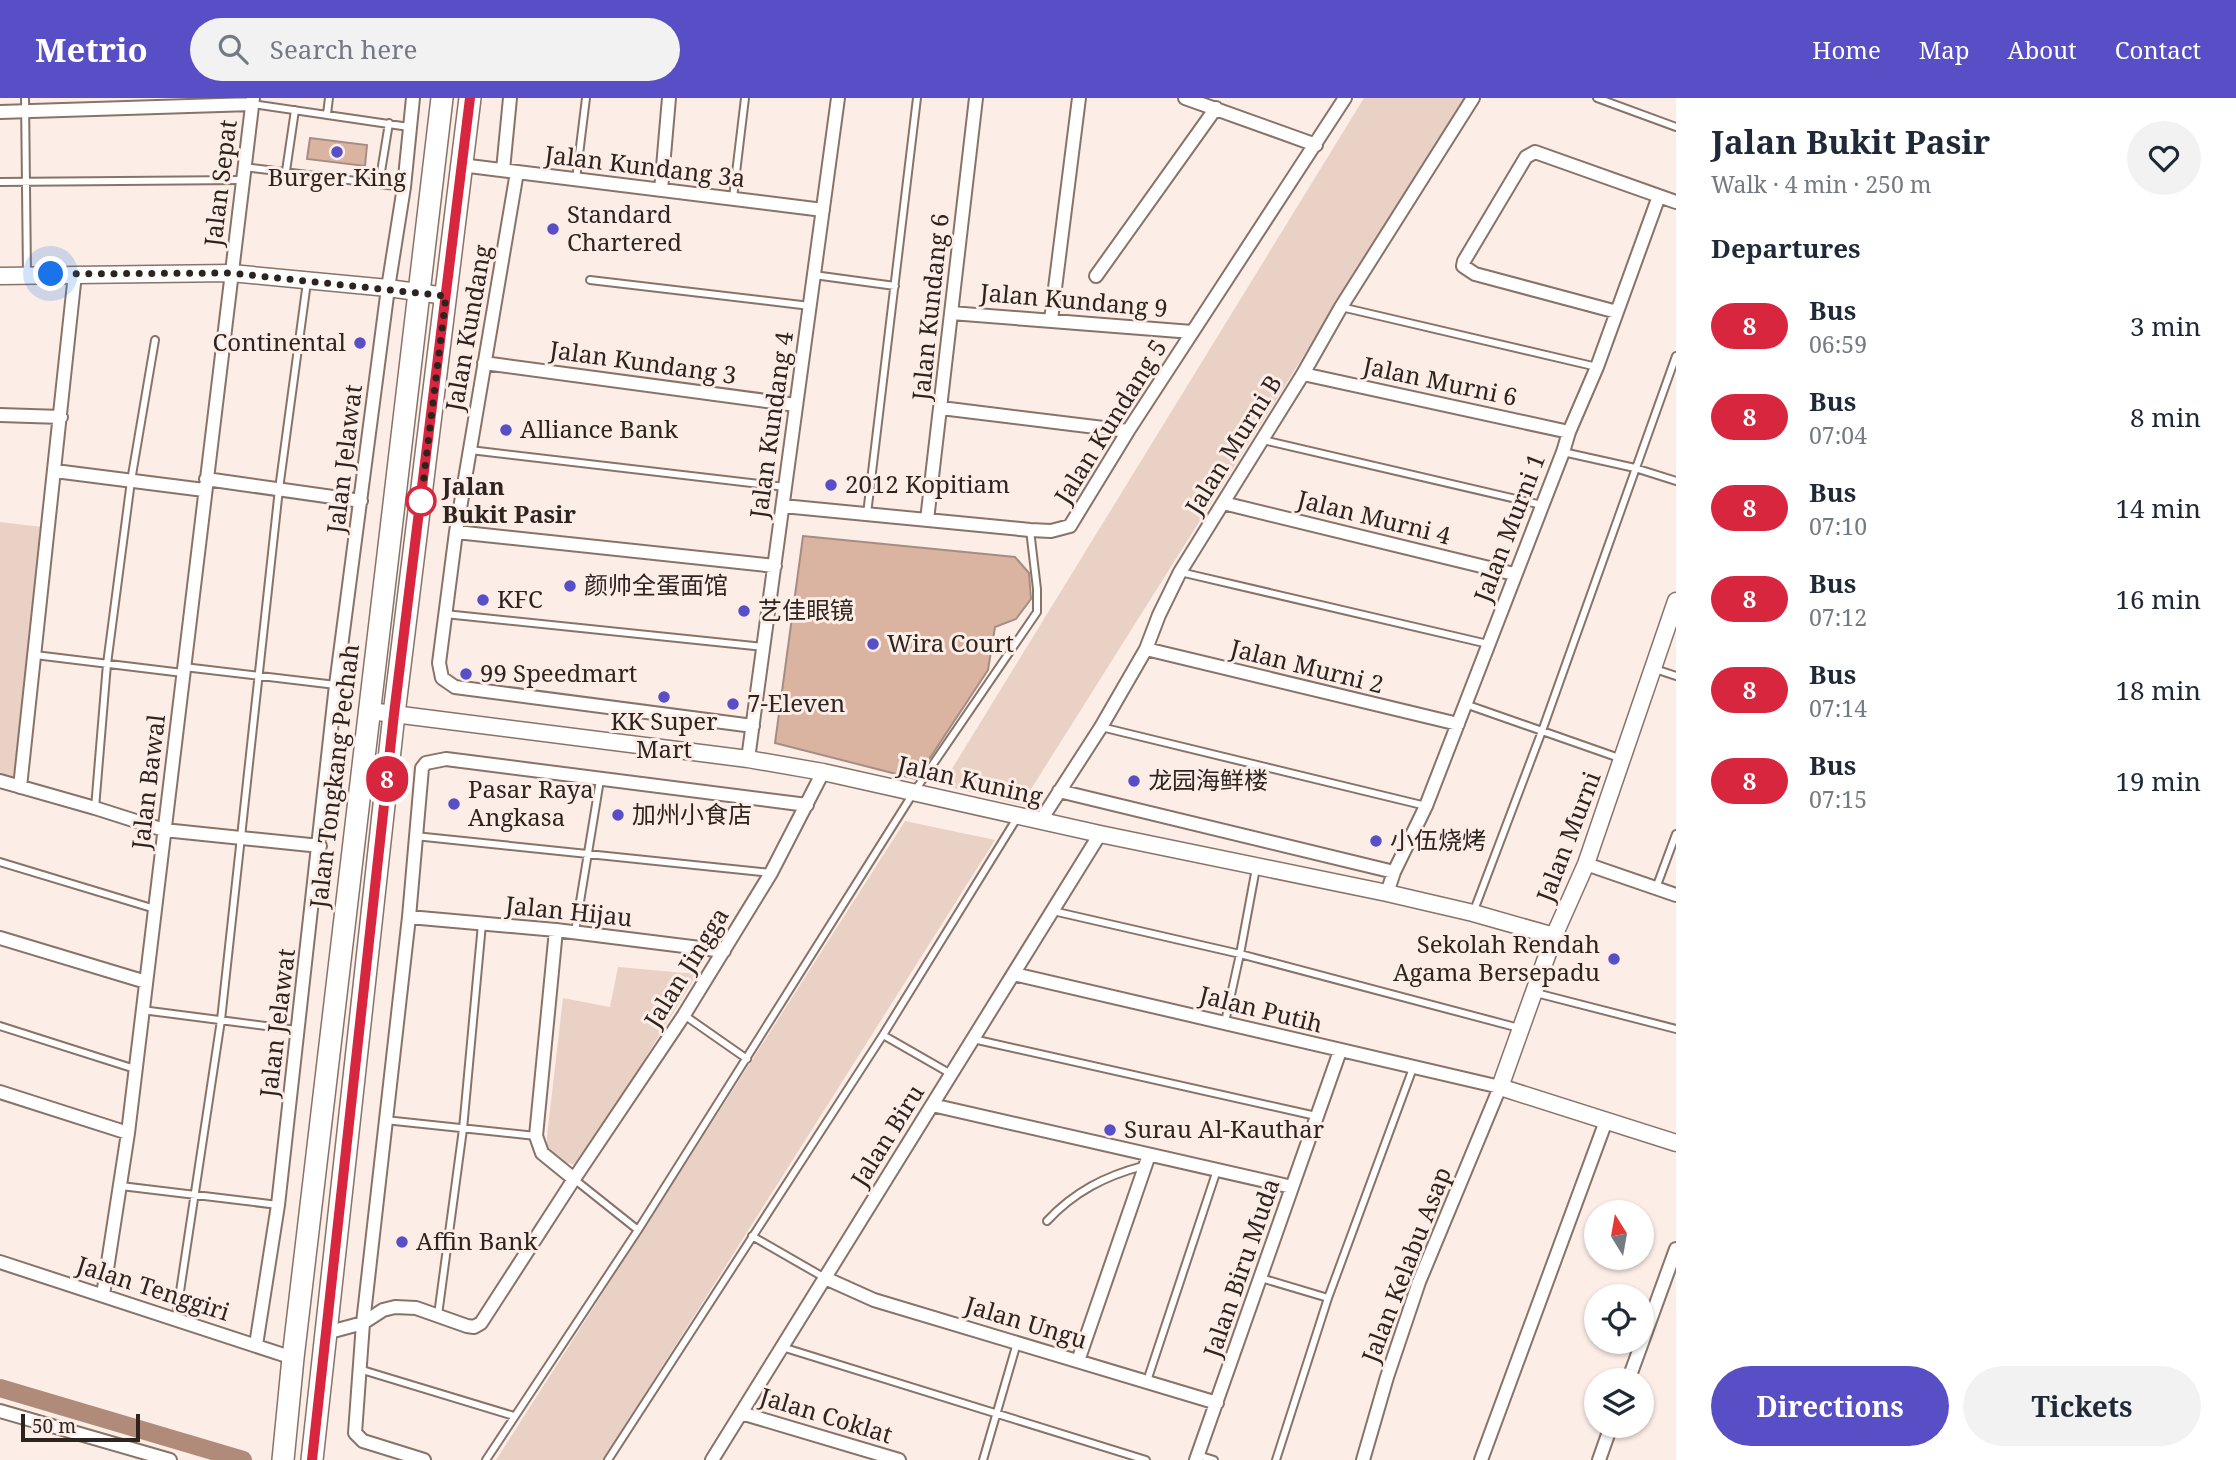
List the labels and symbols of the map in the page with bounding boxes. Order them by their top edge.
street label: Jalan Sepat [195,118,244,249]
street label: Jalan Kundang 3a [542,137,747,194]
marker: Burger King [329,144,345,160]
place label: Burger King [268,160,406,193]
place label: Standard Chartered [567,197,682,258]
street label: Jalan Kundang 6 [903,212,956,403]
marker: Standard Chartered [545,221,561,237]
street label: Jalan Kundang [436,242,498,415]
your location [33,256,68,291]
street label: Jalan Kundang 9 [978,275,1169,324]
place label: Continental [213,325,347,358]
street label: Jalan Kundang 4 [741,329,800,521]
street label: Jalan Kundang 3 [547,332,739,391]
street label: Jalan Kundang 5 [1045,333,1174,511]
marker: Continental [352,335,368,351]
street label: Jalan Murni 6 [1359,348,1520,413]
street label: Jalan Murni B [1176,368,1289,521]
street label: Jalan Jelawat [318,382,369,536]
place label: Alliance Bank [520,412,679,445]
marker: Alliance Bank [498,422,514,438]
street label: Jalan Murni 1 [1465,448,1552,607]
place label: 2012 Kopitiam [845,467,1010,500]
place label: Jalan Bukit Pasir [441,469,577,530]
marker: 2012 Kopitiam [823,477,839,493]
street label: Jalan Murni 4 [1293,481,1455,552]
marker: Jalan Bukit Pasir [406,486,436,516]
place label: 颜帅全蛋面馆 [584,568,728,601]
marker: 颜帅全蛋面馆 [562,578,578,594]
place label: KFC [497,582,543,615]
marker: KFC [475,592,491,608]
place label: 艺佳眼镜 [758,593,854,626]
marker: 艺佳眼镜 [736,603,752,619]
place label: Wira Court [887,626,1014,659]
street label: Jalan Murni 2 [1226,630,1387,700]
marker: Wira Court [865,636,881,652]
street label: Jalan Tongkang Pechah [301,642,366,911]
place label: 99 Speedmart [480,656,637,689]
marker: 99 Speedmart [458,666,474,682]
place label: 7-Eleven [747,686,845,719]
marker: KK Super Mart [656,689,672,705]
marker: 7-Eleven [725,696,741,712]
place label: KK Super Mart [610,704,718,765]
street label: Jalan Bawal [123,712,172,852]
street label: Jalan Kuning [894,747,1046,812]
line badge: 8 [364,756,410,802]
place label: 龙园海鲜楼 [1148,763,1268,796]
street label: Jalan Murni [1527,766,1608,907]
place label: Pasar Raya Angkasa [468,772,594,833]
marker: 龙园海鲜楼 [1126,773,1142,789]
marker: Pasar Raya Angkasa [446,796,462,812]
place label: 加州小食店 [632,797,752,830]
marker: 加州小食店 [610,807,626,823]
place label: 小伍烧烤 [1390,823,1486,856]
marker: 小伍烧烤 [1368,833,1384,849]
street label: Jalan Hijau [503,887,634,934]
street label: Jalan Jingga [635,901,736,1034]
place label: Sekolah Rendah Agama Bersepadu [1393,927,1600,988]
street label: Jalan Jelawat [251,946,302,1100]
marker: Sekolah Rendah Agama Bersepadu [1606,951,1622,967]
street label: Jalan Putih [1195,977,1326,1040]
street label: Jalan Biru [842,1078,931,1193]
place label: Surau Al-Kauthar [1124,1112,1324,1145]
marker: Surau Al-Kauthar [1102,1122,1118,1138]
street label: Jalan Kelabu Asap [1353,1162,1458,1368]
street label: Jalan Biru Muda [1194,1174,1287,1362]
north arrow [1584,1200,1654,1270]
place label: Affin Bank [416,1224,538,1257]
marker: Affin Bank [394,1234,410,1250]
street label: Jalan Tenggiri [72,1247,235,1328]
street label: Jalan Ungu [961,1287,1091,1356]
street label: Jalan Coklat [755,1378,897,1450]
scale bar [21,1411,140,1443]

